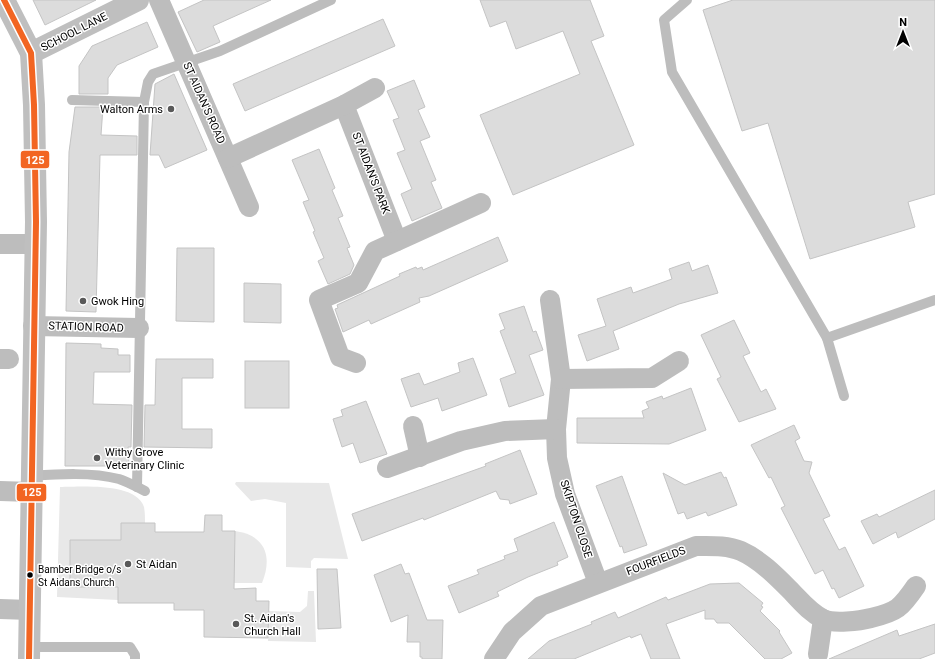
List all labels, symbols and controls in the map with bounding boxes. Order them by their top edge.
street label: SCHOOL LANE [39,10,109,54]
north arrow [883,12,923,52]
text: N [899,16,907,29]
street label: ST AIDAN'S ROAD [180,60,228,146]
place label: Walton Arms [100,103,163,116]
marker: Walton Arms [166,104,176,114]
street label: ST AIDAN'S PARK [349,130,393,216]
line badge: 125 [20,150,50,169]
text: 125 [26,154,44,167]
place label: Gwok Hing [91,295,144,308]
marker: Gwok Hing [78,296,88,306]
street label: STATION ROAD [48,319,124,335]
place label: Withy Grove Veterinary Clinic [105,446,185,472]
marker: Withy Grove Veterinary Clinic [92,453,102,463]
street label: SKIPTON CLOSE [557,478,595,560]
line badge: 125 [16,483,47,502]
text: 125 [23,486,41,499]
street label: FOURFIELDS [624,544,688,578]
place label: St Aidan [136,558,177,571]
marker: St Aidan [123,559,133,569]
place label: Bamber Bridge o/s St Aidans Church [38,564,121,588]
marker: Bamber Bridge o/s St Aidans Church [25,570,35,580]
place label: St. Aidan's Church Hall [244,612,301,638]
marker: St. Aidan's Church Hall [231,619,241,629]

